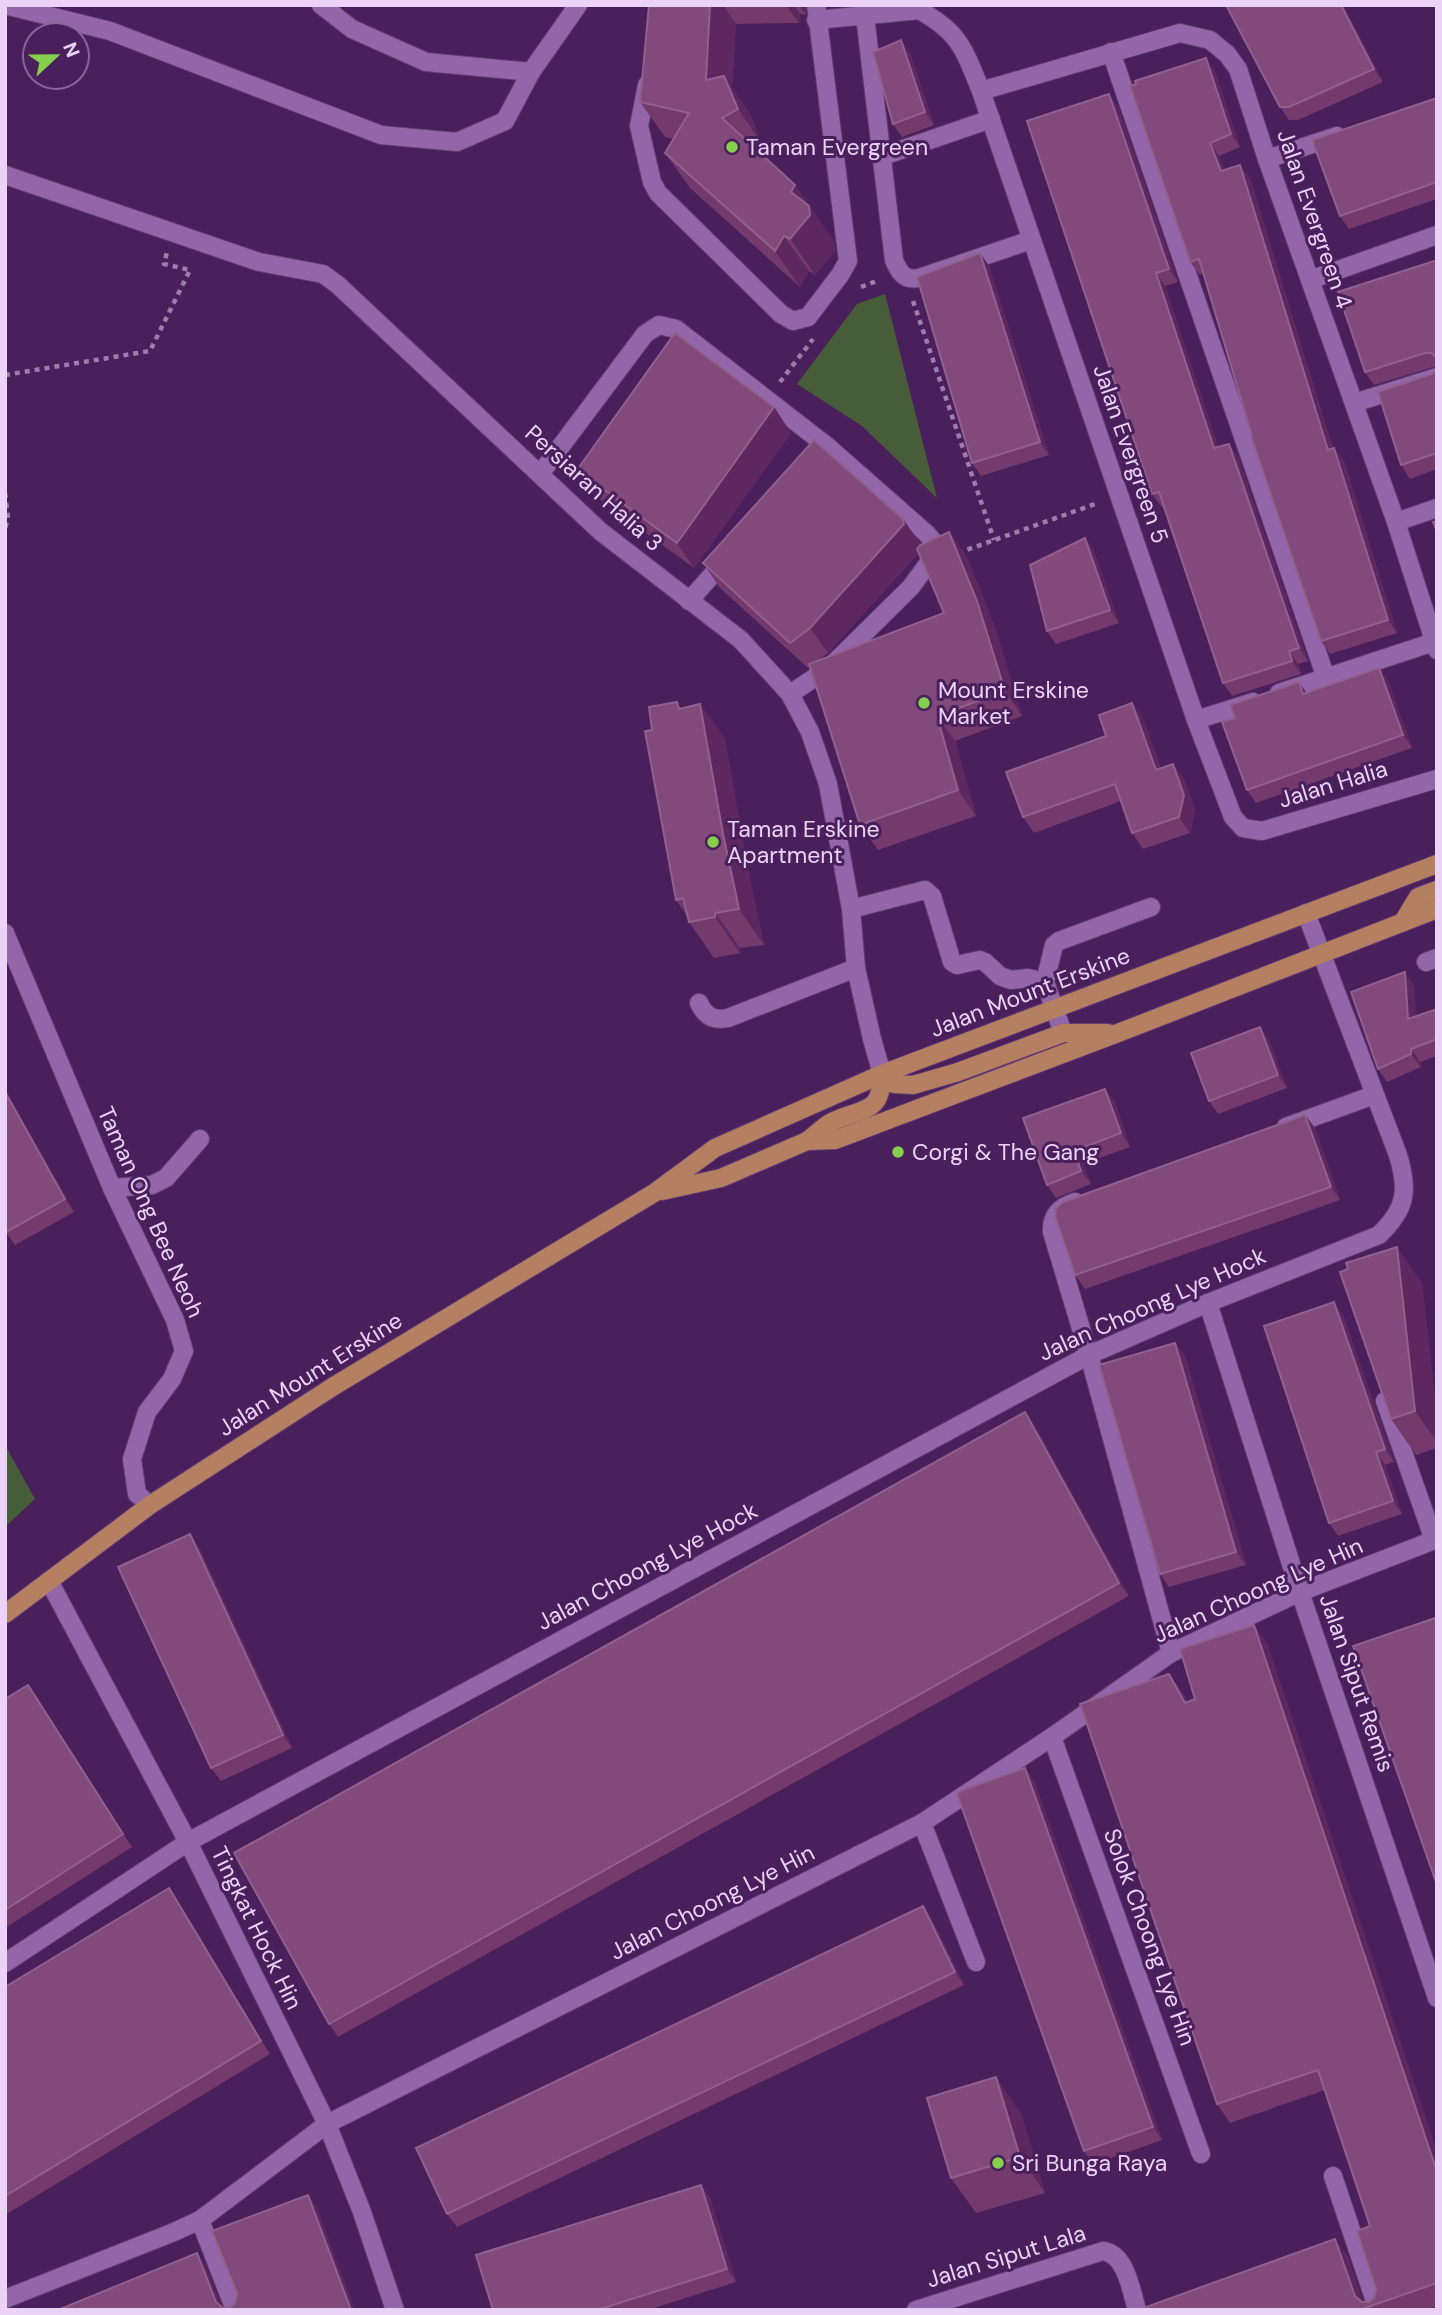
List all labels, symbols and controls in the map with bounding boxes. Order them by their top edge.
north arrow [21,21,91,91]
text: N [57,39,85,61]
street label: Jalan Evergreen 4 [1270,126,1360,312]
place label: Taman Evergreen [746,132,928,162]
marker: Taman Evergreen [724,139,740,155]
street label: Jalan Evergreen 5 [1086,361,1176,547]
street label: Persiaran Halia 3 [519,418,669,558]
place label: Mount Erskine Market [938,675,1089,731]
marker: Mount Erskine Market [916,695,932,711]
street label: Jalan Halia [1275,753,1391,815]
place label: Taman Erskine Apartment [727,814,879,870]
marker: Taman Erskine Apartment [705,834,721,850]
street label: Jalan Mount Erskine [926,940,1134,1044]
street label: Taman Ong Bee Neoh [91,1102,211,1322]
place label: Corgi & The Gang [912,1137,1099,1167]
marker: Corgi & The Gang [890,1144,906,1160]
street label: Jalan Choong Lye Hock [1034,1240,1271,1368]
street label: Jalan Mount Erskine [212,1305,408,1443]
street label: Jalan Choong Lye Hock [531,1495,763,1637]
street label: Jalan Choong Lye Hin [1149,1530,1367,1650]
street label: Jalan Siput Remis [1313,1590,1401,1776]
street label: Solok Choong Lye Hin [1097,1824,1203,2050]
street label: Jalan Choong Lye Hin [604,1837,820,1967]
street label: Tingkat Hock Hin [205,1842,309,2014]
place label: Sri Bunga Raya [1012,2148,1167,2178]
marker: Sri Bunga Raya [990,2155,1006,2171]
street label: Jalan Siput Lala [923,2218,1089,2294]

